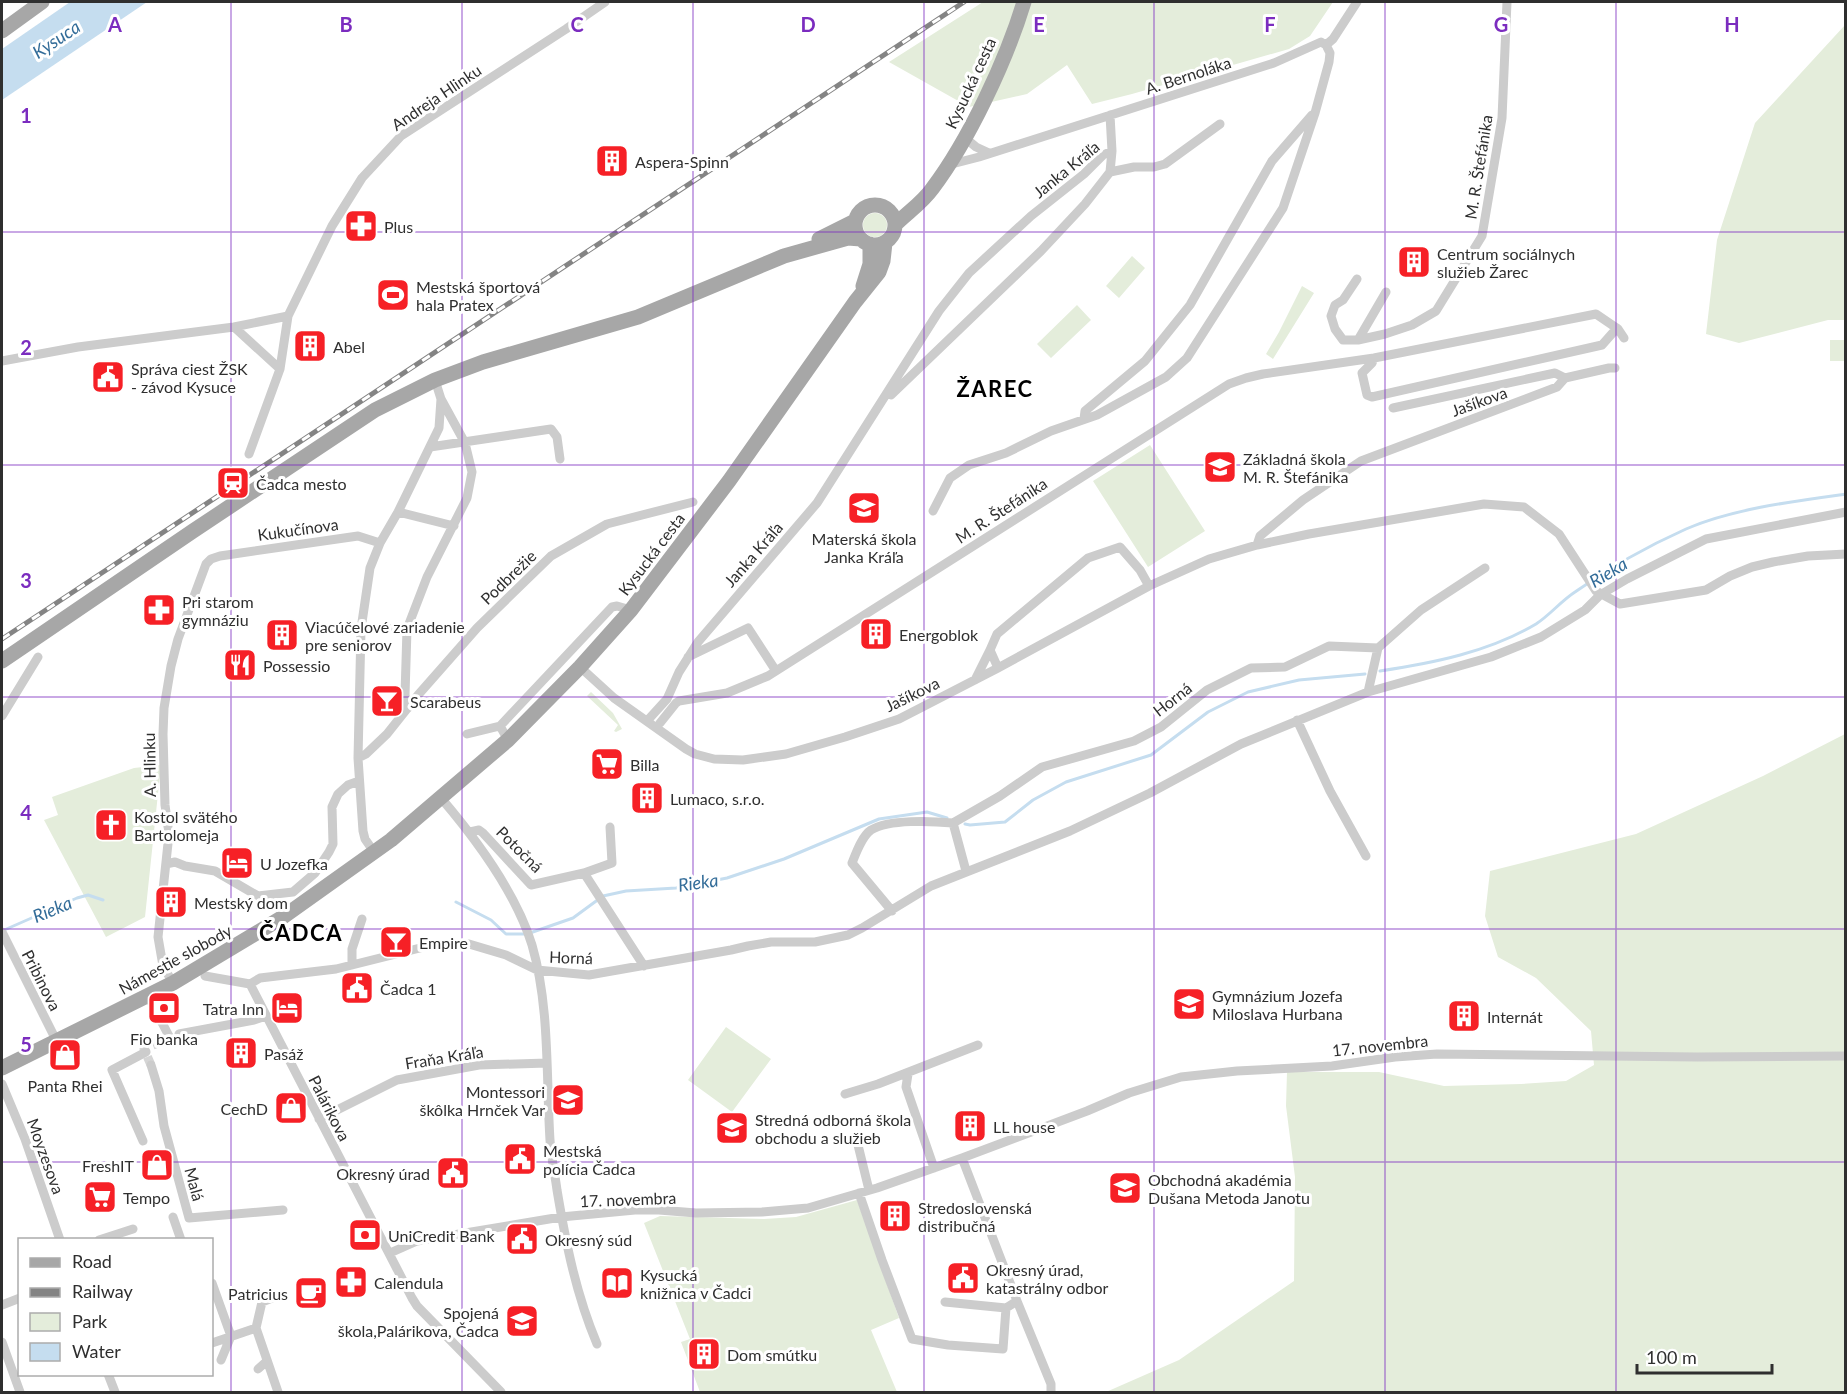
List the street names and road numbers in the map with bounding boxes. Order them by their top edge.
street label: Kysucká cesta [941,35,999,131]
street label: A. Bernoláka [1143,52,1233,98]
street label: Andreja Hlinku [387,60,485,134]
street label: M. R. Štefánika [1460,113,1496,221]
street label: Janka Kráľa [1029,137,1103,201]
street label: Jašíkova [1448,382,1510,420]
street label: M. R. Štefánika [952,473,1050,547]
street label: Kysucká cesta [614,509,688,599]
street label: Kukučínova [256,514,340,544]
street label: Janka Kráľa [720,518,786,590]
street label: Podbrežie [476,546,540,608]
street label: Jašíkova [882,673,942,715]
street label: Horná [1149,678,1195,720]
street label: A. Hlinku [139,733,159,797]
street label: Potočná [493,822,547,876]
street label: Námestie slobody [115,920,235,998]
street label: Pribinova [19,946,65,1014]
street label: Horná [549,947,593,967]
street label: 17. novembra [1331,1031,1429,1059]
street label: Fraňa Kráľa [404,1041,484,1073]
street label: Palárikova [305,1072,355,1144]
street label: Moyzesova [24,1116,68,1196]
street label: Malá [181,1165,209,1203]
street label: 17. novembra [579,1188,677,1210]

